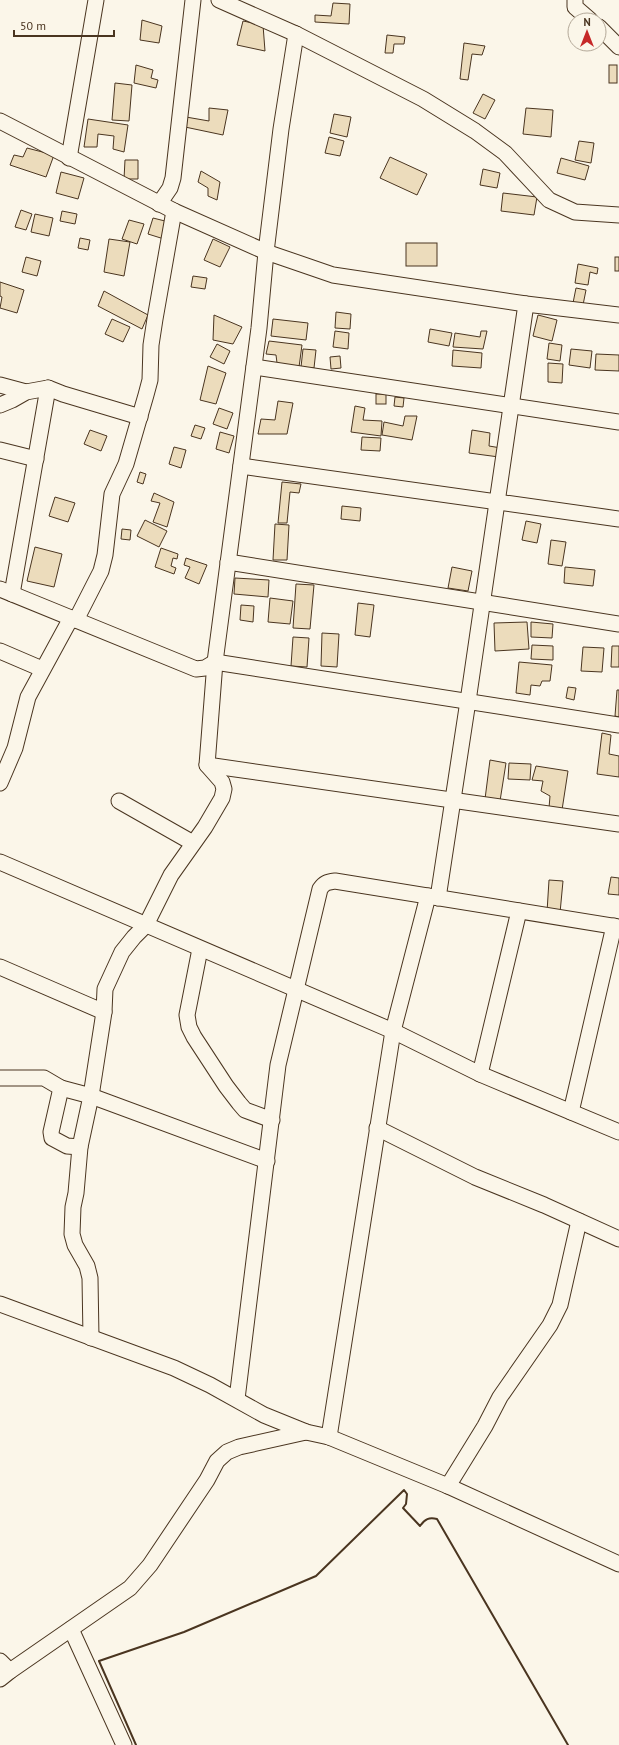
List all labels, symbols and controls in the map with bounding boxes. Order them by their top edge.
scale bar [14,12,114,38]
north arrow [567,12,607,52]
text: N [583,15,591,29]
text: 50 m [20,18,46,33]

